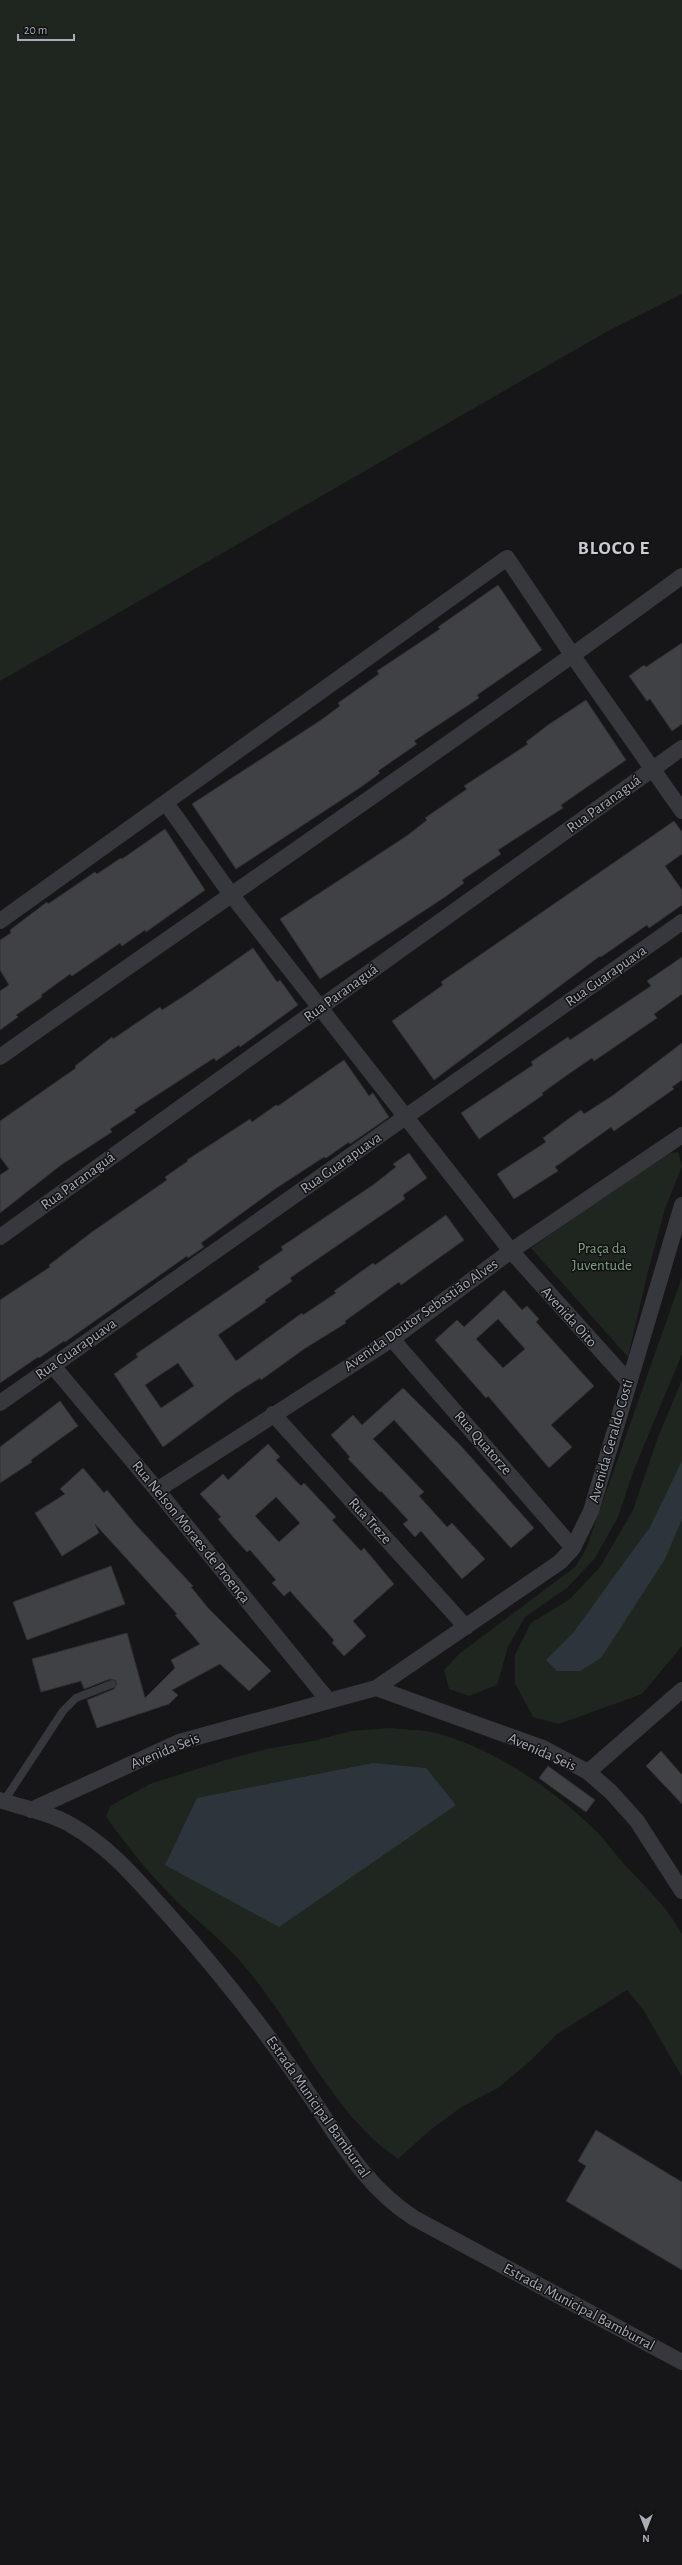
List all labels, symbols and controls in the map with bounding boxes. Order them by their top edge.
scale bar [18,16,74,42]
text: 20 m [24,24,47,36]
district label: BLOCO E [578,539,650,558]
street label: Rua Paranaguá [564,772,644,836]
street label: Rua Guarapuava [563,943,649,1009]
street label: Rua Paranaguá [301,961,381,1025]
street label: Rua Guarapuava [298,1130,384,1196]
street label: Rua Paranaguá [38,1149,118,1213]
park label: Praça da Juventude [572,1241,632,1273]
street label: Avenida Doutor Sebastião Alves [341,1256,501,1374]
street label: Avenida Oito [538,1284,600,1350]
street label: Rua Guarapuava [33,1316,119,1382]
street label: Avenida Geraldo Costi [586,1378,636,1504]
street label: Rua Quatorze [452,1408,515,1478]
street label: Rua Nelson Moraes de Proença [129,1458,253,1606]
street label: Rua Treze [346,1495,394,1547]
street label: Avenida Seis [128,1730,202,1772]
street label: Avenida Seis [506,1730,578,1774]
street label: Estrada Municipal Bamburral [263,2033,373,2181]
street label: Estrada Municipal Bamburral [501,2261,657,2353]
north arrow [626,2509,666,2549]
text: N [642,2533,650,2544]

